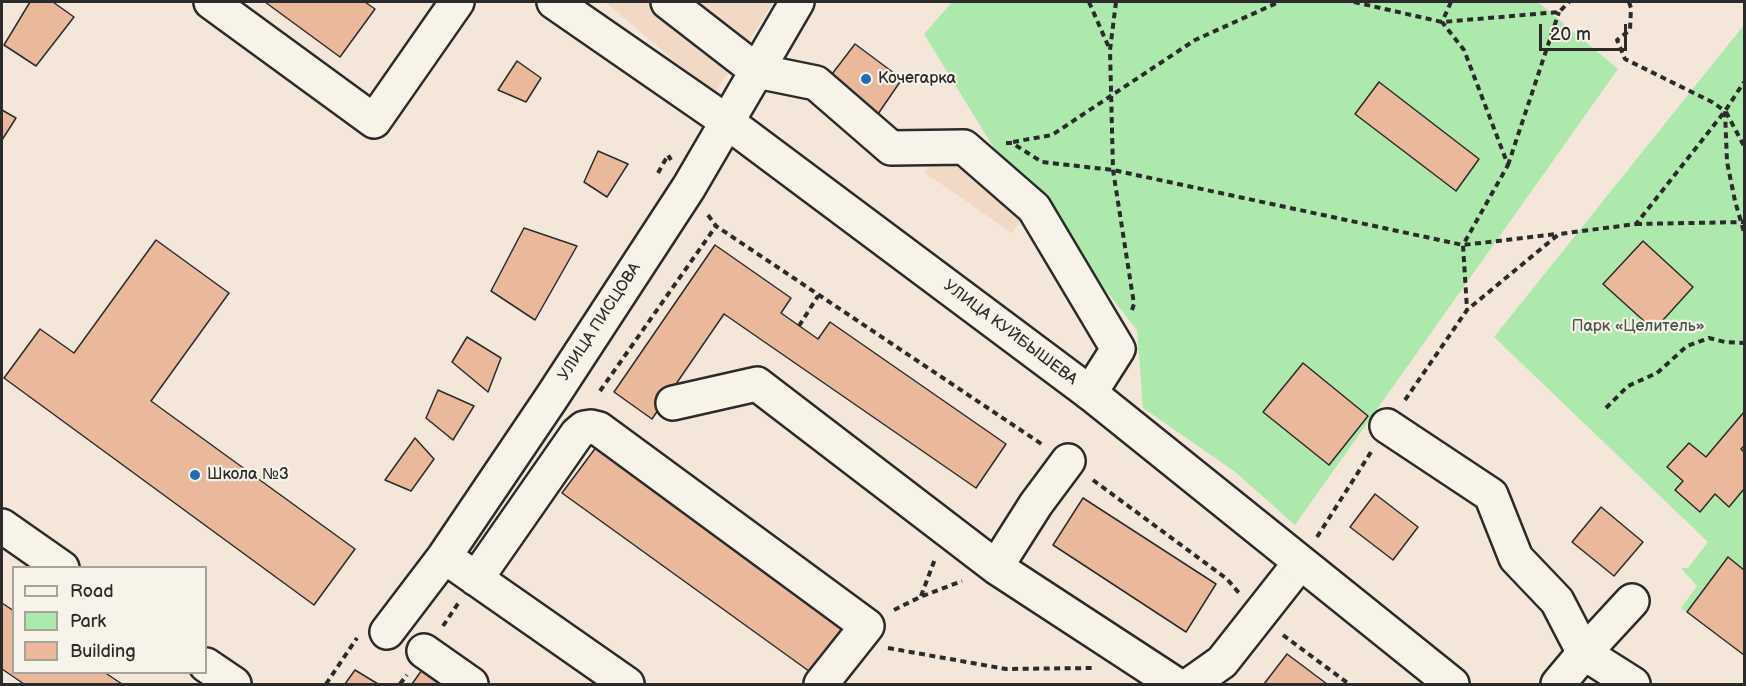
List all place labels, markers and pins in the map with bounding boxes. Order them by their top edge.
place label: Кочегарка [878,69,956,89]
marker: Кочегарка [859,72,873,86]
place label: Школа №3 [207,465,289,485]
marker: Школа №3 [188,468,202,482]

